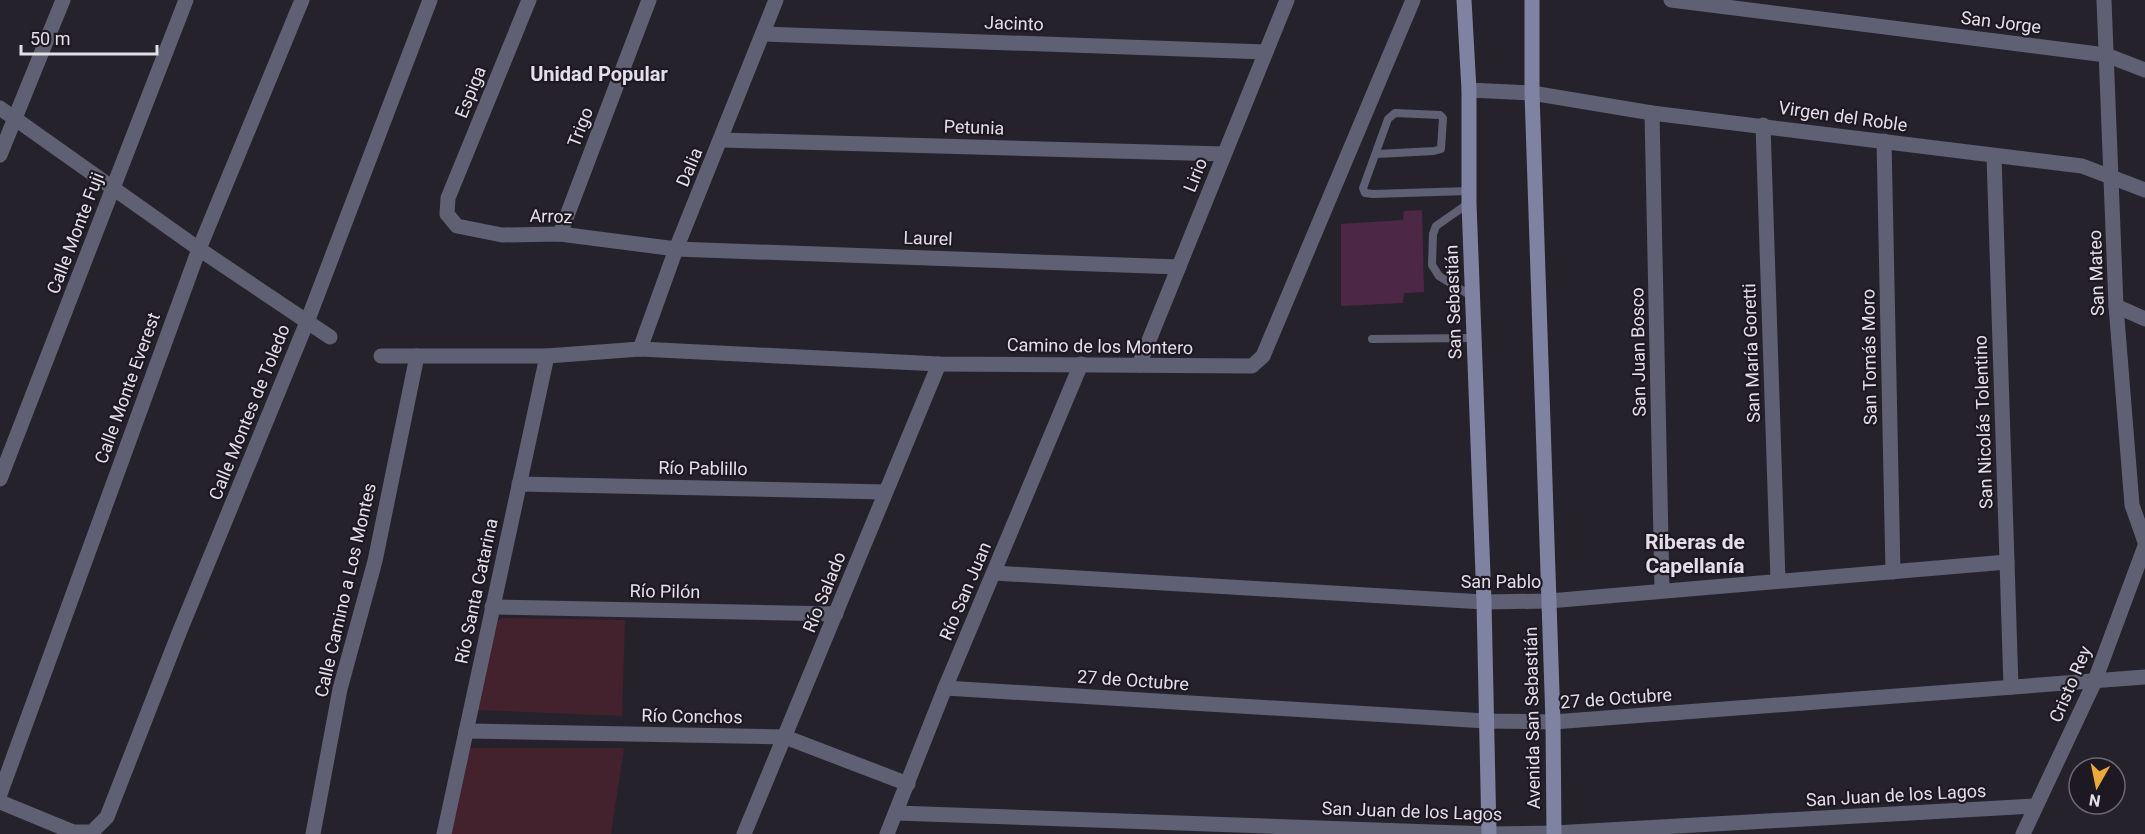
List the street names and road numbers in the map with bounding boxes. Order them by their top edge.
street label: San Jorge [1960,7,2042,37]
street label: Jacinto [984,11,1044,35]
street label: Espiga [450,63,490,121]
street label: Virgen del Roble [1777,97,1909,135]
street label: Trigo [563,104,597,150]
street label: Petunia [943,115,1005,139]
street label: Dalia [671,144,707,190]
street label: Lirio [1179,155,1211,195]
street label: Calle Monte Fuji [42,169,108,297]
street label: Arroz [529,205,573,227]
street label: Laurel [903,227,953,249]
street label: San Mateo [2084,230,2108,316]
street label: San Sebastián [1441,245,1465,359]
street label: San María Goretti [1738,283,1764,423]
street label: San Juan Bosco [1626,287,1650,417]
street label: San Tomás Moro [1857,289,1881,425]
street label: Calle Monte Everest [90,310,164,466]
street label: Calle Montes de Toledo [204,321,294,503]
street label: Camino de los Montero [1007,334,1193,358]
street label: San Nicolás Tolentino [1969,335,1997,509]
street label: Río Pablillo [658,457,748,479]
street label: Calle Camino a Los Montes [310,481,380,699]
street label: Río Santa Catarina [450,516,502,666]
street label: Río San Juan [935,539,995,643]
street label: Río Salado [798,549,850,635]
street label: San Pablo [1461,571,1541,592]
street label: Río Pilón [630,580,700,602]
street label: Avenida San Sebastián [1520,627,1544,809]
street label: Cristo Rey [2045,642,2096,725]
street label: 27 de Octubre [1076,666,1190,694]
street label: 27 de Octubre [1559,684,1673,712]
street label: Río Conchos [641,705,743,727]
street label: San Juan de los Lagos [1805,780,1987,810]
street label: San Juan de los Lagos [1321,797,1503,825]

